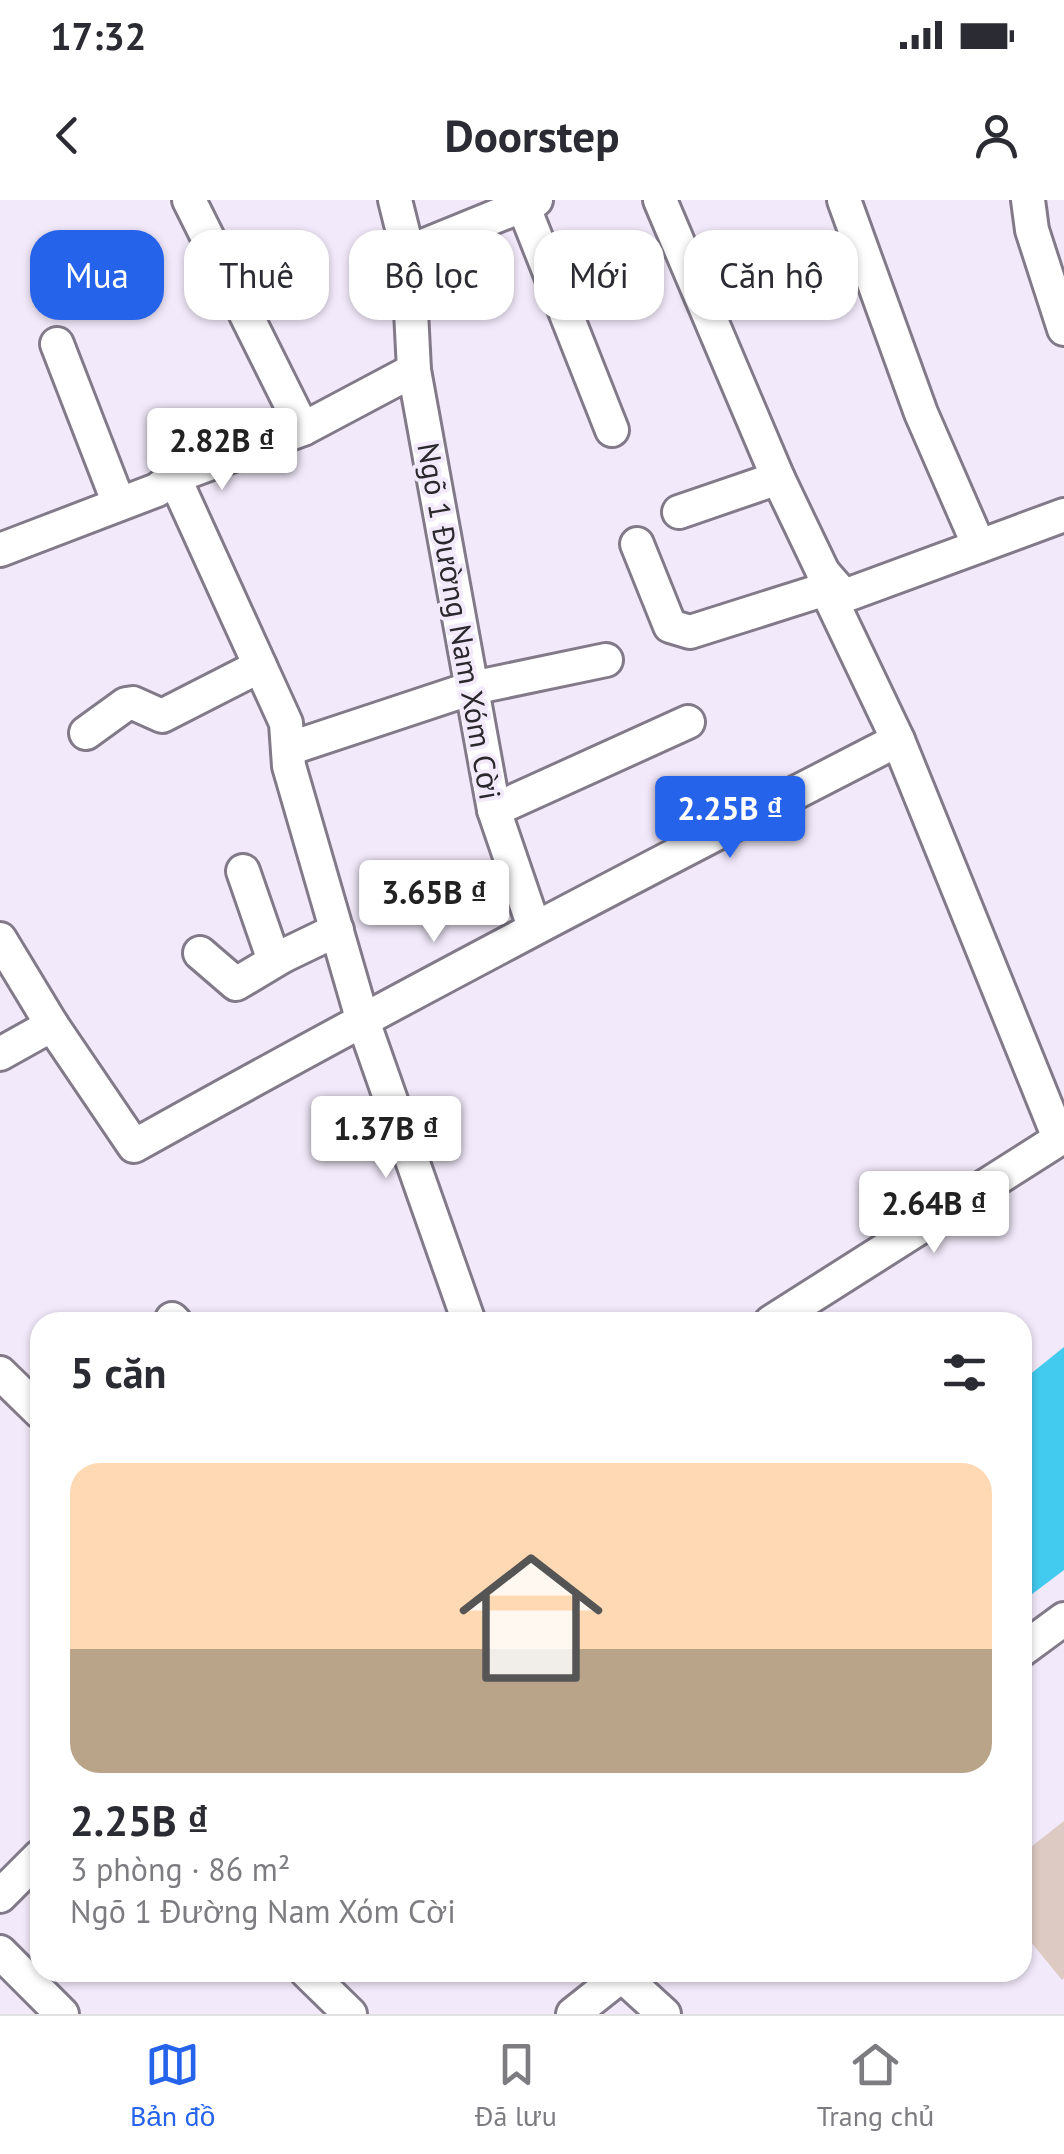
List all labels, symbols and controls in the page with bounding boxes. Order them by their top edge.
text: 17:32 [50,11,146,60]
text: Doorstep [445,106,619,164]
icon: back [40,108,95,163]
icon: person [969,108,1024,163]
chip: Mua [30,230,164,320]
chip: Thuê [184,230,329,320]
chip: Bộ lọc [349,230,514,320]
chip: Mới [534,230,664,320]
chip: Căn hộ [684,230,858,320]
pin: 2.82B ₫ [130,408,314,493]
text: 2.82B ₫ [169,419,275,461]
street label: Ngõ 1 Đường Nam Xóm Cời [409,440,511,802]
pin: 2.25B ₫ [638,776,822,861]
text: 2.25B ₫ [677,787,783,829]
pin: 3.65B ₫ [342,860,526,945]
text: 3.65B ₫ [381,871,487,913]
pin: 1.37B ₫ [294,1096,478,1181]
text: 1.37B ₫ [333,1107,439,1149]
pin: 2.64B ₫ [842,1171,1026,1256]
text: 2.64B ₫ [881,1182,987,1224]
text: 5 căn [70,1345,166,1400]
icon: filters [937,1345,992,1400]
icon: home [441,1528,621,1708]
text: 2.25B ₫ [70,1793,209,1848]
text: 3 phòng · 86 m² [70,1848,290,1890]
text: Ngõ 1 Đường Nam Xóm Cời [70,1890,456,1932]
tab: Bản đồ [130,2037,215,2134]
tab: Đã lưu [475,2037,557,2134]
tab: Trang chủ [817,2037,934,2134]

